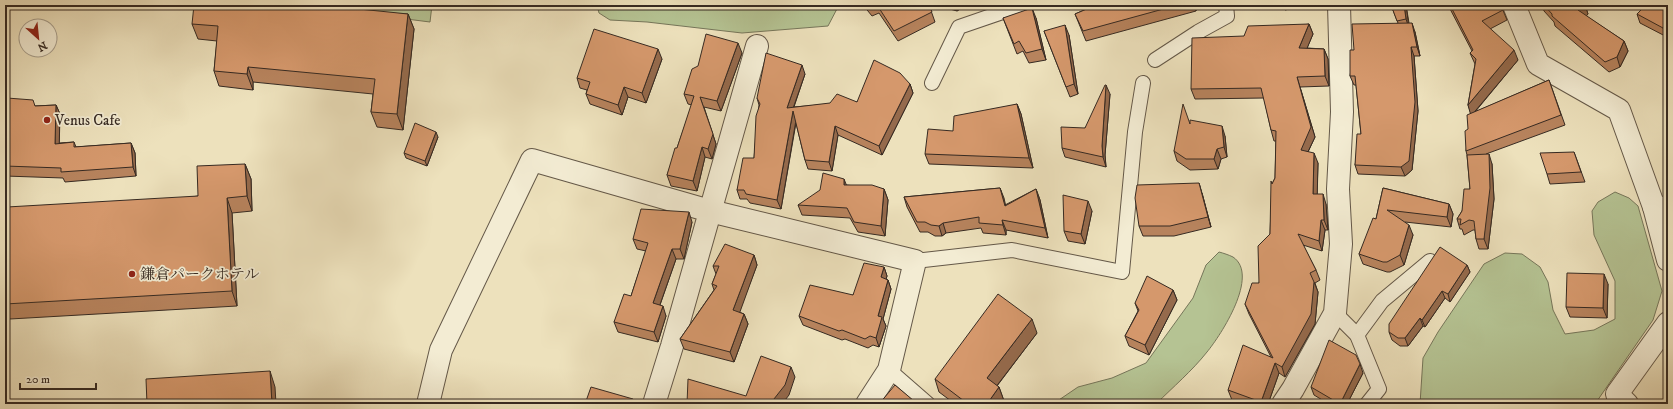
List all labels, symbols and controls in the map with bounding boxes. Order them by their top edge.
north arrow [18,18,58,58]
text: N [35,38,49,54]
place label: Venus Cafe [54,111,120,130]
marker: Venus Cafe [42,115,52,125]
place label: 鎌倉パークホテル [140,265,259,284]
marker: 鎌倉パークホテル [127,269,137,279]
scale bar [20,365,96,391]
text: 20 m [26,372,50,387]

